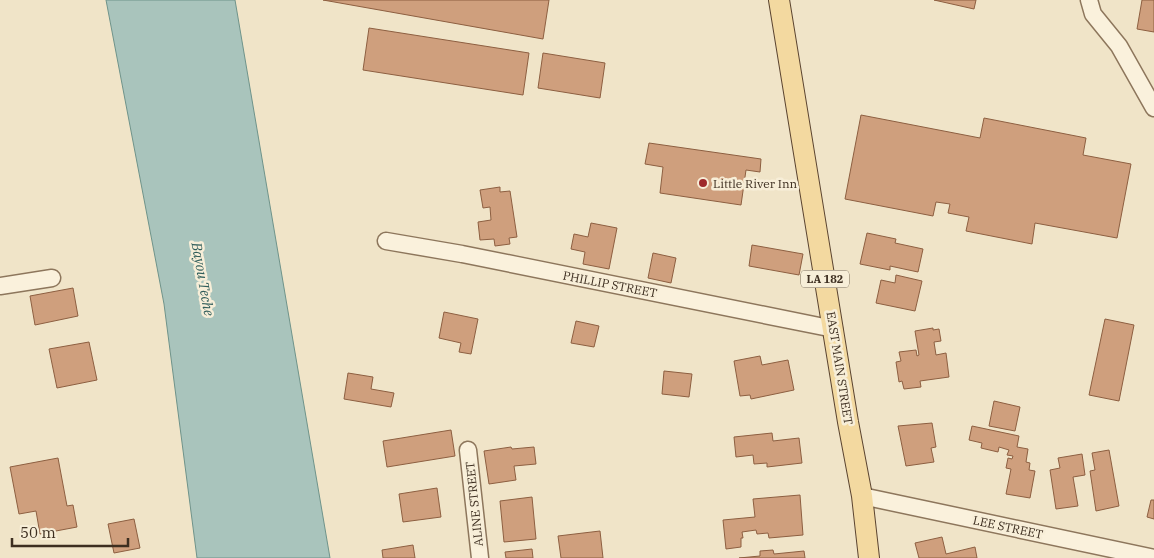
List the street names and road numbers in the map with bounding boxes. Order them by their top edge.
street label: PHILLIP STREET [562,267,659,301]
road number: LA 182 [801,270,849,288]
street label: EAST MAIN STREET [824,310,856,426]
street label: ALINE STREET [462,461,486,547]
street label: LEE STREET [972,512,1045,542]

